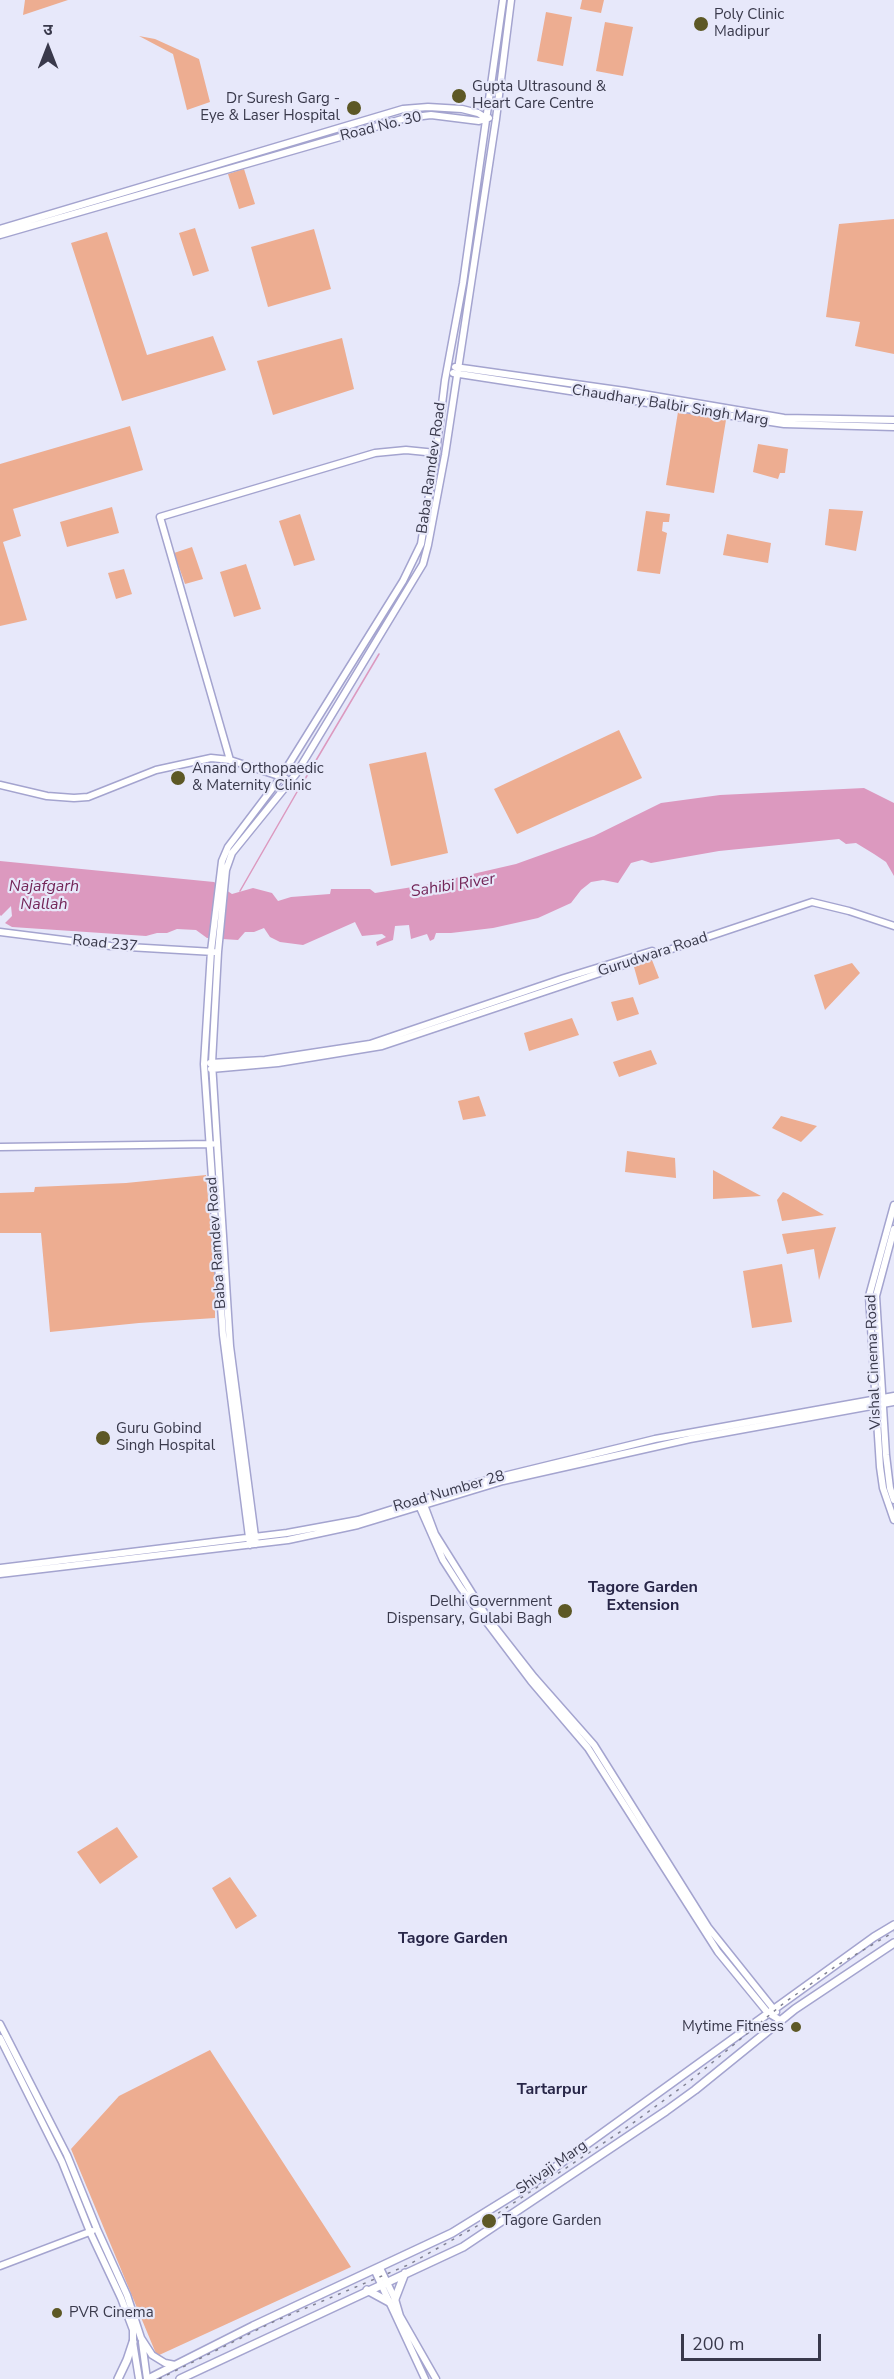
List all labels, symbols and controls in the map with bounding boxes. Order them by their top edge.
place label: Poly Clinic Madipur [714,6,784,41]
marker: Poly Clinic Madipur [692,15,710,33]
north arrow [18,18,78,78]
text: उ [43,19,53,41]
place label: Gupta Ultrasound & Heart Care Centre [472,78,606,113]
marker: Gupta Ultrasound & Heart Care Centre [450,87,468,105]
place label: Dr Suresh Garg - Eye & Laser Hospital [200,90,340,125]
marker: Dr Suresh Garg - Eye & Laser Hospital [345,99,363,117]
street label: Road No. 30 [338,108,424,146]
street label: Chaudhary Balbir Singh Marg [570,382,770,430]
street label: Baba Ramdev Road [414,401,450,535]
place label: Anand Orthopaedic & Maternity Clinic [192,760,324,795]
marker: Anand Orthopaedic & Maternity Clinic [169,769,187,787]
water label: Sahibi River [409,870,497,902]
water label: Najafgarh Nallah [9,877,79,915]
street label: Gurudwara Road [596,929,710,981]
street label: Road 237 [71,932,139,956]
street label: Baba Ramdev Road [203,1176,231,1310]
street label: Vishal Cinema Road [863,1294,885,1430]
place label: Guru Gobind Singh Hospital [116,1420,215,1455]
marker: Guru Gobind Singh Hospital [94,1429,112,1447]
street label: Road Number 28 [391,1467,507,1517]
district label: Tagore Garden Extension [588,1578,698,1616]
place label: Delhi Government Dispensary, Gulabi Bagh [387,1593,552,1628]
marker: Delhi Government Dispensary, Gulabi Bagh [556,1602,574,1620]
district label: Tagore Garden [398,1929,508,1949]
place label: Mytime Fitness [682,2018,784,2036]
marker: Mytime Fitness [789,2020,803,2034]
district label: Tartarpur [517,2080,587,2100]
street label: Shivaji Marg [513,2137,591,2199]
marker: Tagore Garden [480,2212,498,2230]
place label: Tagore Garden [502,2212,601,2230]
place label: PVR Cinema [69,2304,154,2322]
marker: PVR Cinema [50,2306,64,2320]
scale bar [684,2322,824,2360]
text: 200 m [692,2332,744,2356]

